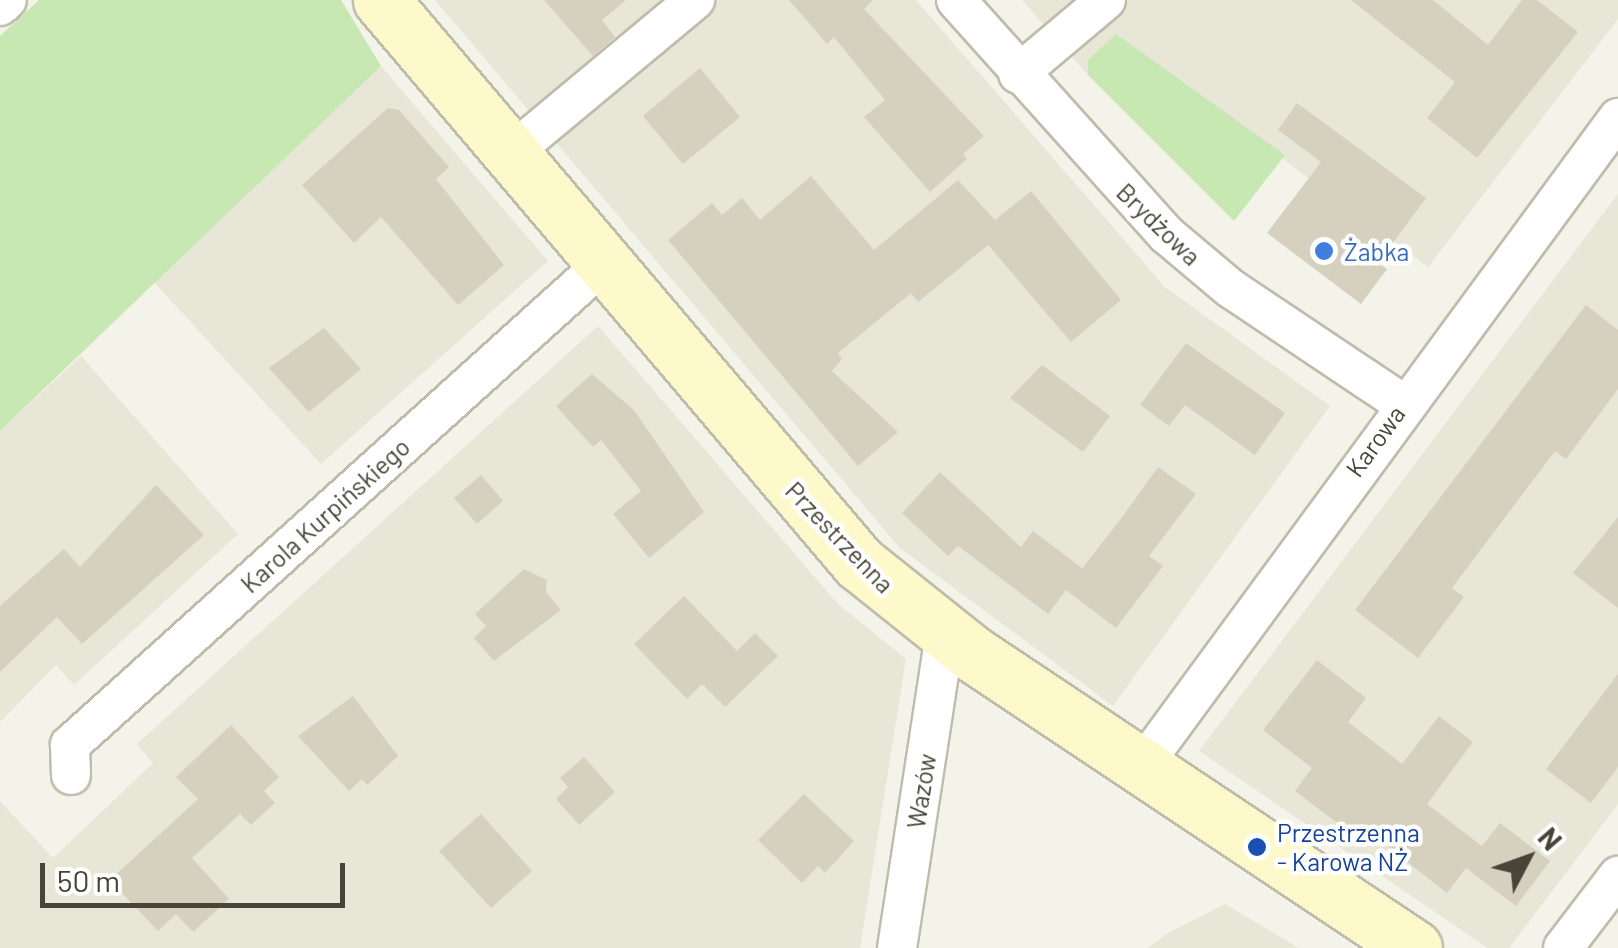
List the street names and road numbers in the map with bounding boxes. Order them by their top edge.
street label: Brydżowa [1111,177,1207,271]
street label: Karowa [1339,400,1411,482]
street label: Karola Kurpińskiego [234,431,416,599]
street label: Przestrzenna [780,475,900,599]
street label: Wazów [900,751,942,831]

